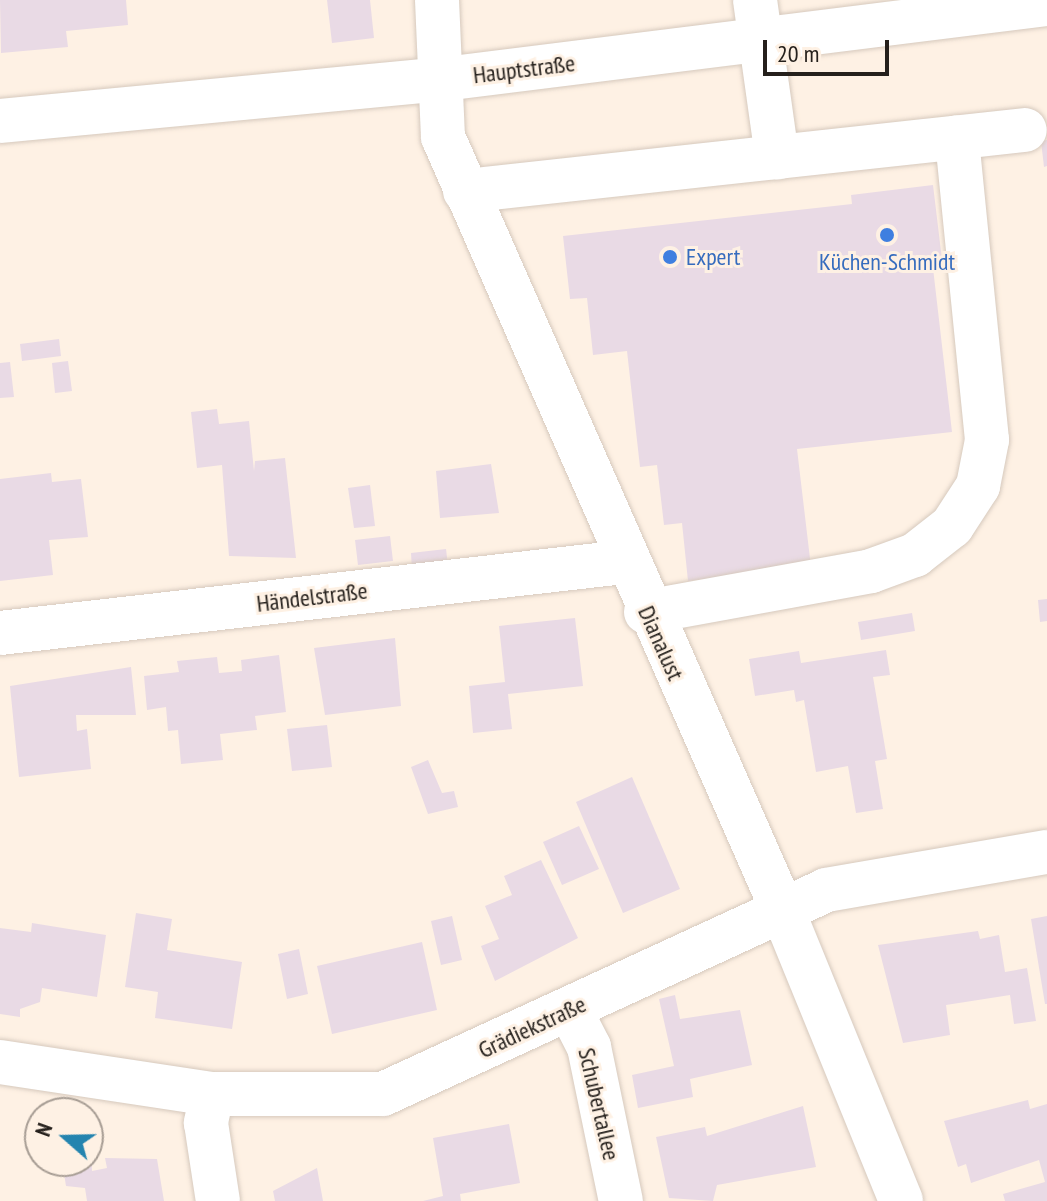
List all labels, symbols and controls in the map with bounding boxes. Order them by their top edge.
scale bar [767,24,893,74]
text: 20 m [777,38,819,69]
street label: Hauptstraße [471,48,577,90]
marker: Küchen-Schmidt [878,226,896,244]
place label: Expert [686,243,740,271]
marker: Expert [661,248,679,266]
place label: Küchen-Schmidt [819,248,955,276]
street label: Händelstraße [255,576,369,618]
street label: Dianalust [632,601,690,685]
street label: Grädiekstraße [474,990,590,1064]
street label: Schubertallee [572,1045,626,1163]
north arrow [24,1097,104,1177]
text: N [28,1119,59,1140]

